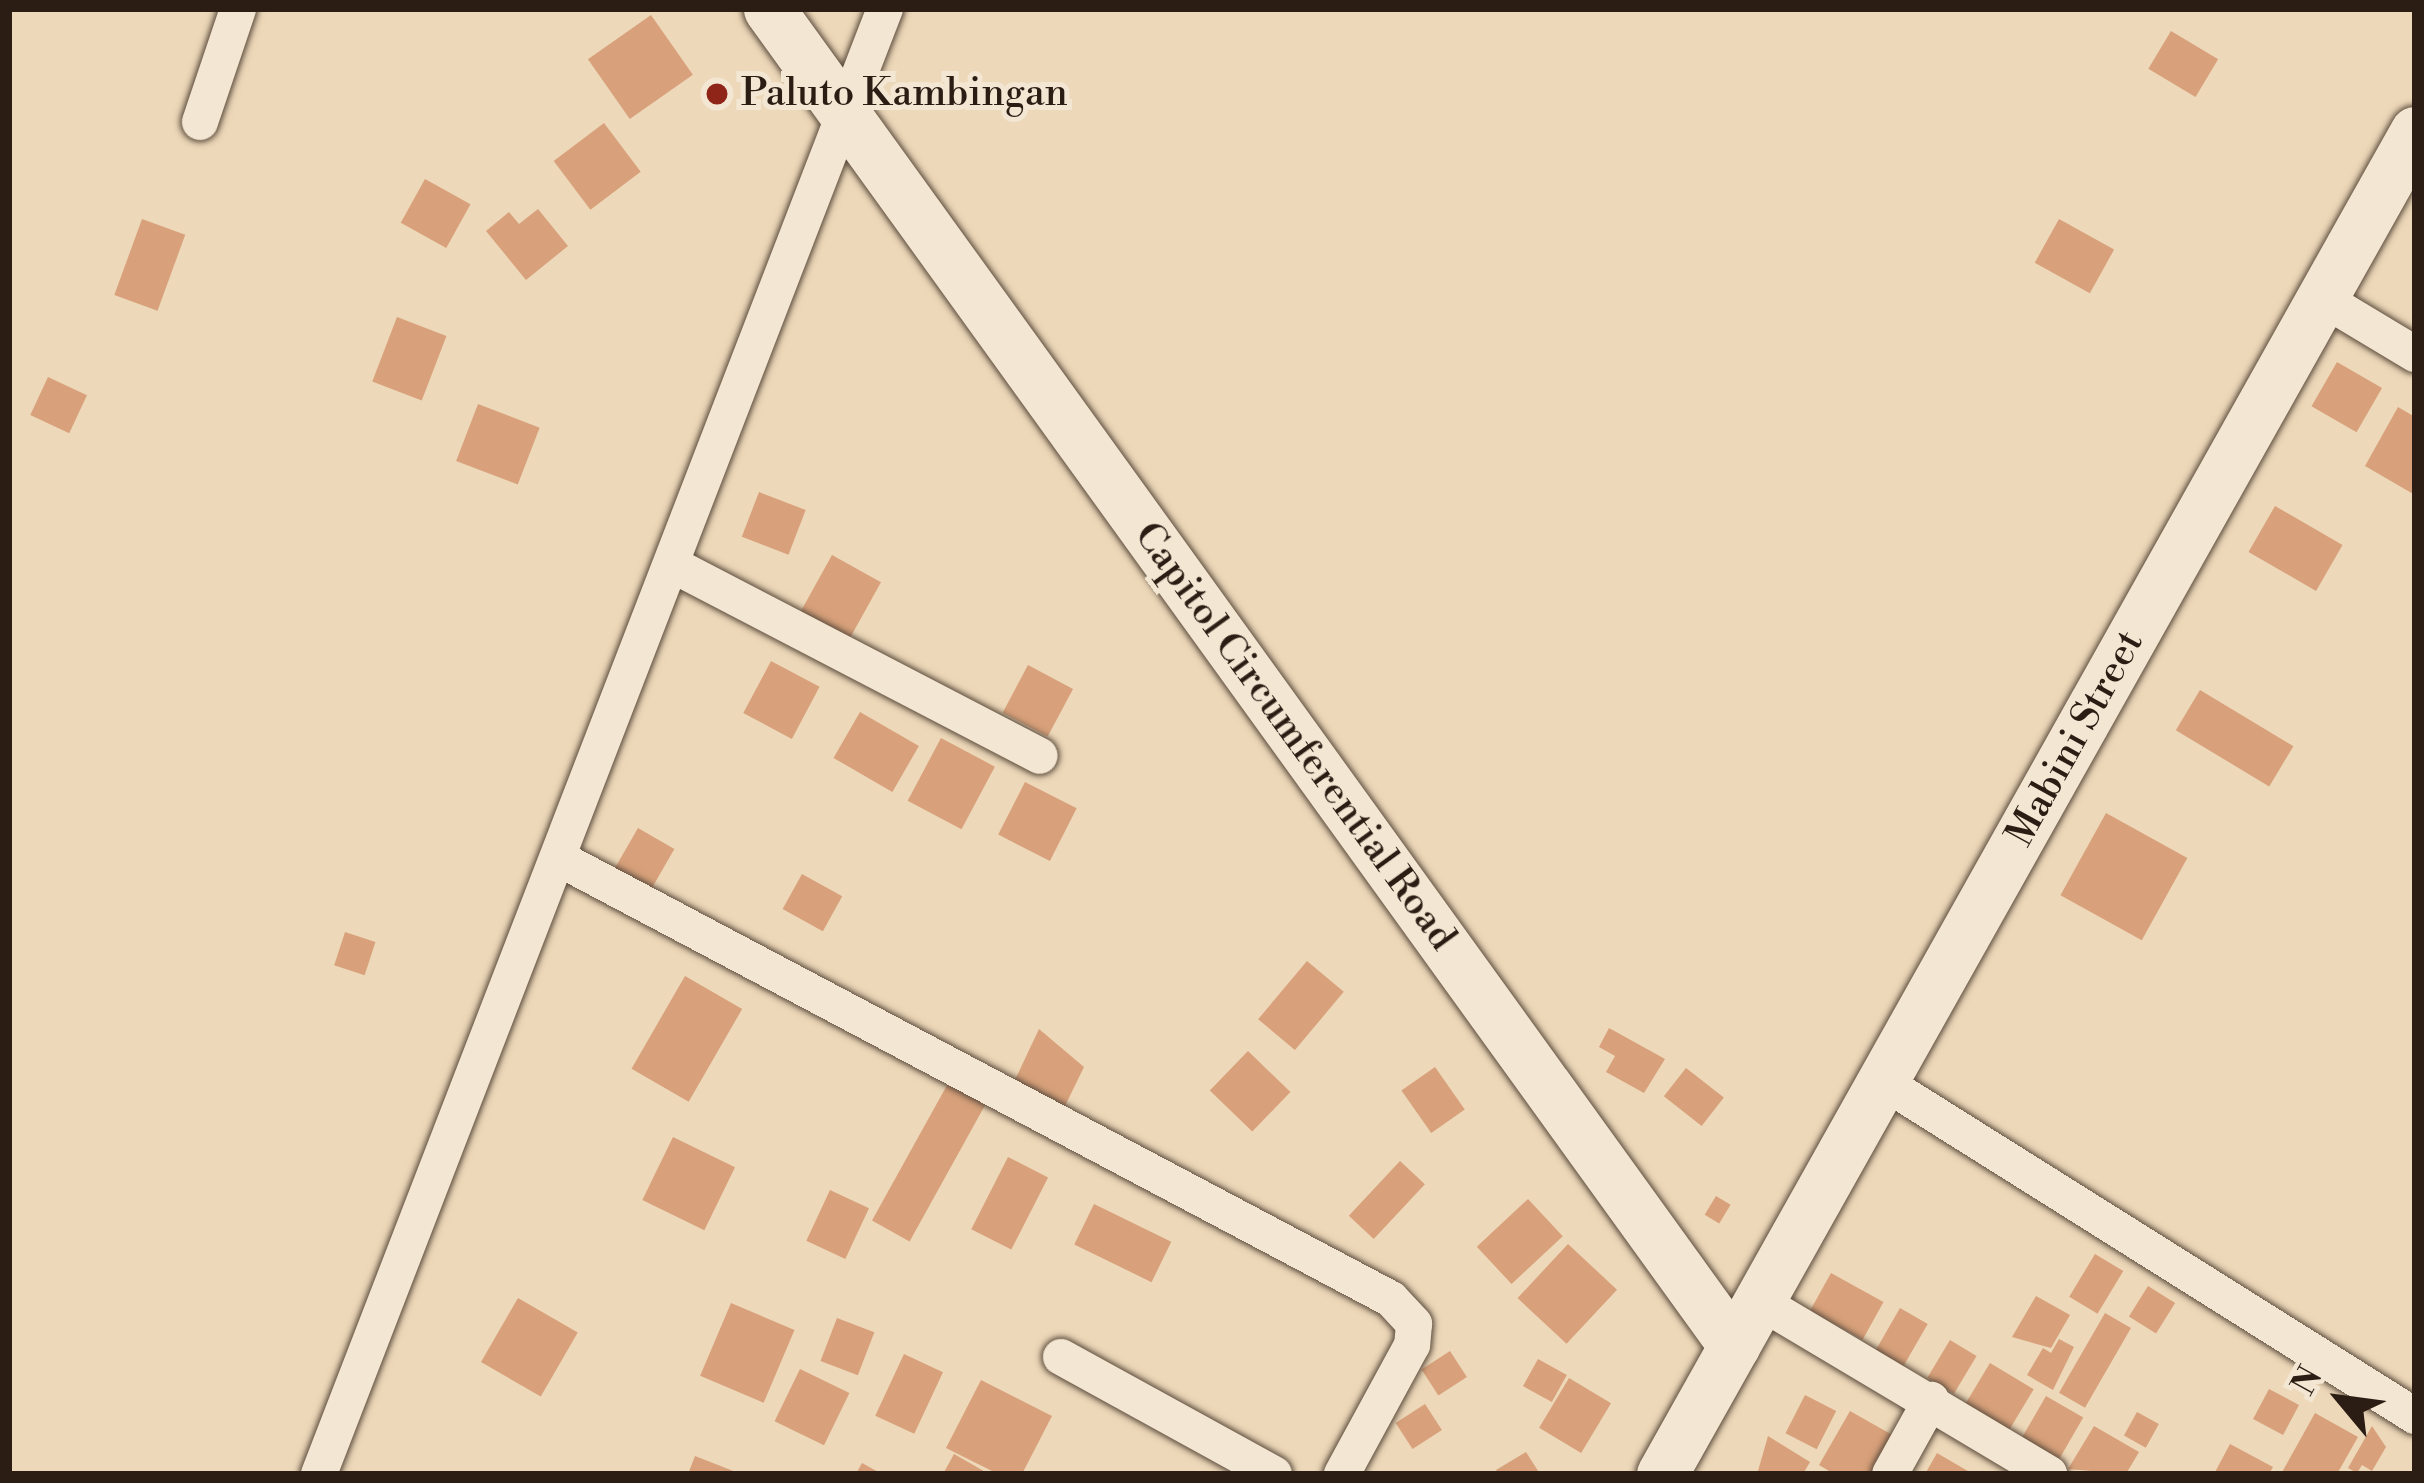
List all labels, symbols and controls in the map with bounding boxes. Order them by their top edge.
place label: Paluto Kambingan [741,71,1068,117]
marker: Paluto Kambingan [704,81,730,107]
street label: Capitol Circumferential Road [1123,514,1465,960]
street label: Mabini Street [1998,623,2154,855]
north arrow [2280,1339,2400,1459]
text: N [2284,1360,2332,1403]

